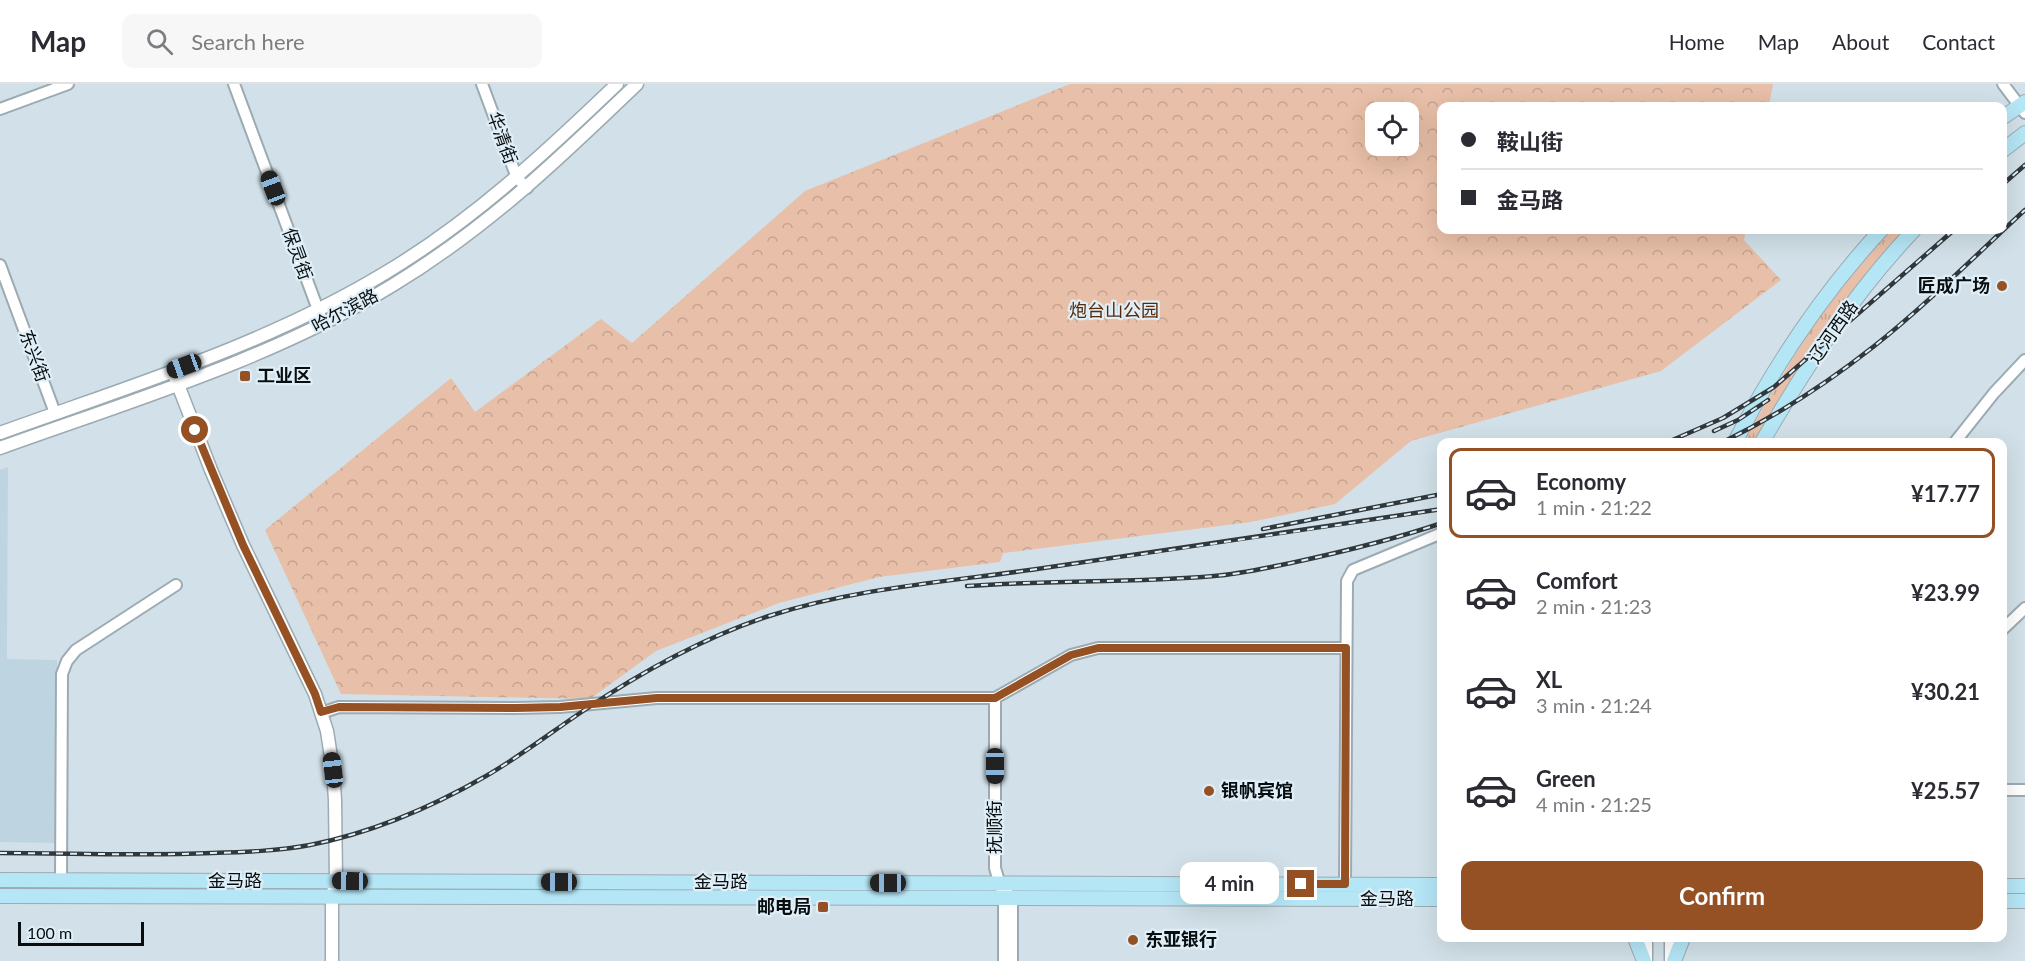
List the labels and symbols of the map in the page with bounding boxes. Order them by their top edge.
street label: 华清街 [483,109,523,167]
car [258,168,288,208]
street label: 保灵街 [278,225,318,283]
place label: 匠成广场 [1918,274,1990,296]
marker: 匠成广场 [1995,279,2009,293]
street label: 哈尔滨路 [308,284,381,337]
street label: 辽河西路 [1803,296,1862,367]
park label: 炮台山公园 [1069,299,1159,321]
street label: 东兴街 [15,327,55,385]
car [164,351,204,381]
place label: 工业区 [257,364,311,386]
marker: 工业区 [238,369,252,383]
route start [181,416,208,443]
car [986,748,1004,784]
car [322,751,344,789]
place label: 银帆宾馆 [1221,779,1293,801]
marker: 银帆宾馆 [1202,784,1216,798]
street label: 抚顺街 [983,800,1005,854]
callout: 4 min [1181,863,1280,905]
street label: 金马路 [208,869,262,891]
street label: 金马路 [694,870,748,892]
route end [1287,870,1314,897]
car [332,872,368,890]
car [541,873,577,891]
car [870,874,906,892]
street label: 金马路 [1360,887,1414,909]
place label: 邮电局 [757,895,811,917]
marker: 邮电局 [816,900,830,914]
scale bar [18,919,144,946]
place label: 东亚银行 [1145,928,1217,950]
marker: 东亚银行 [1126,933,1140,947]

